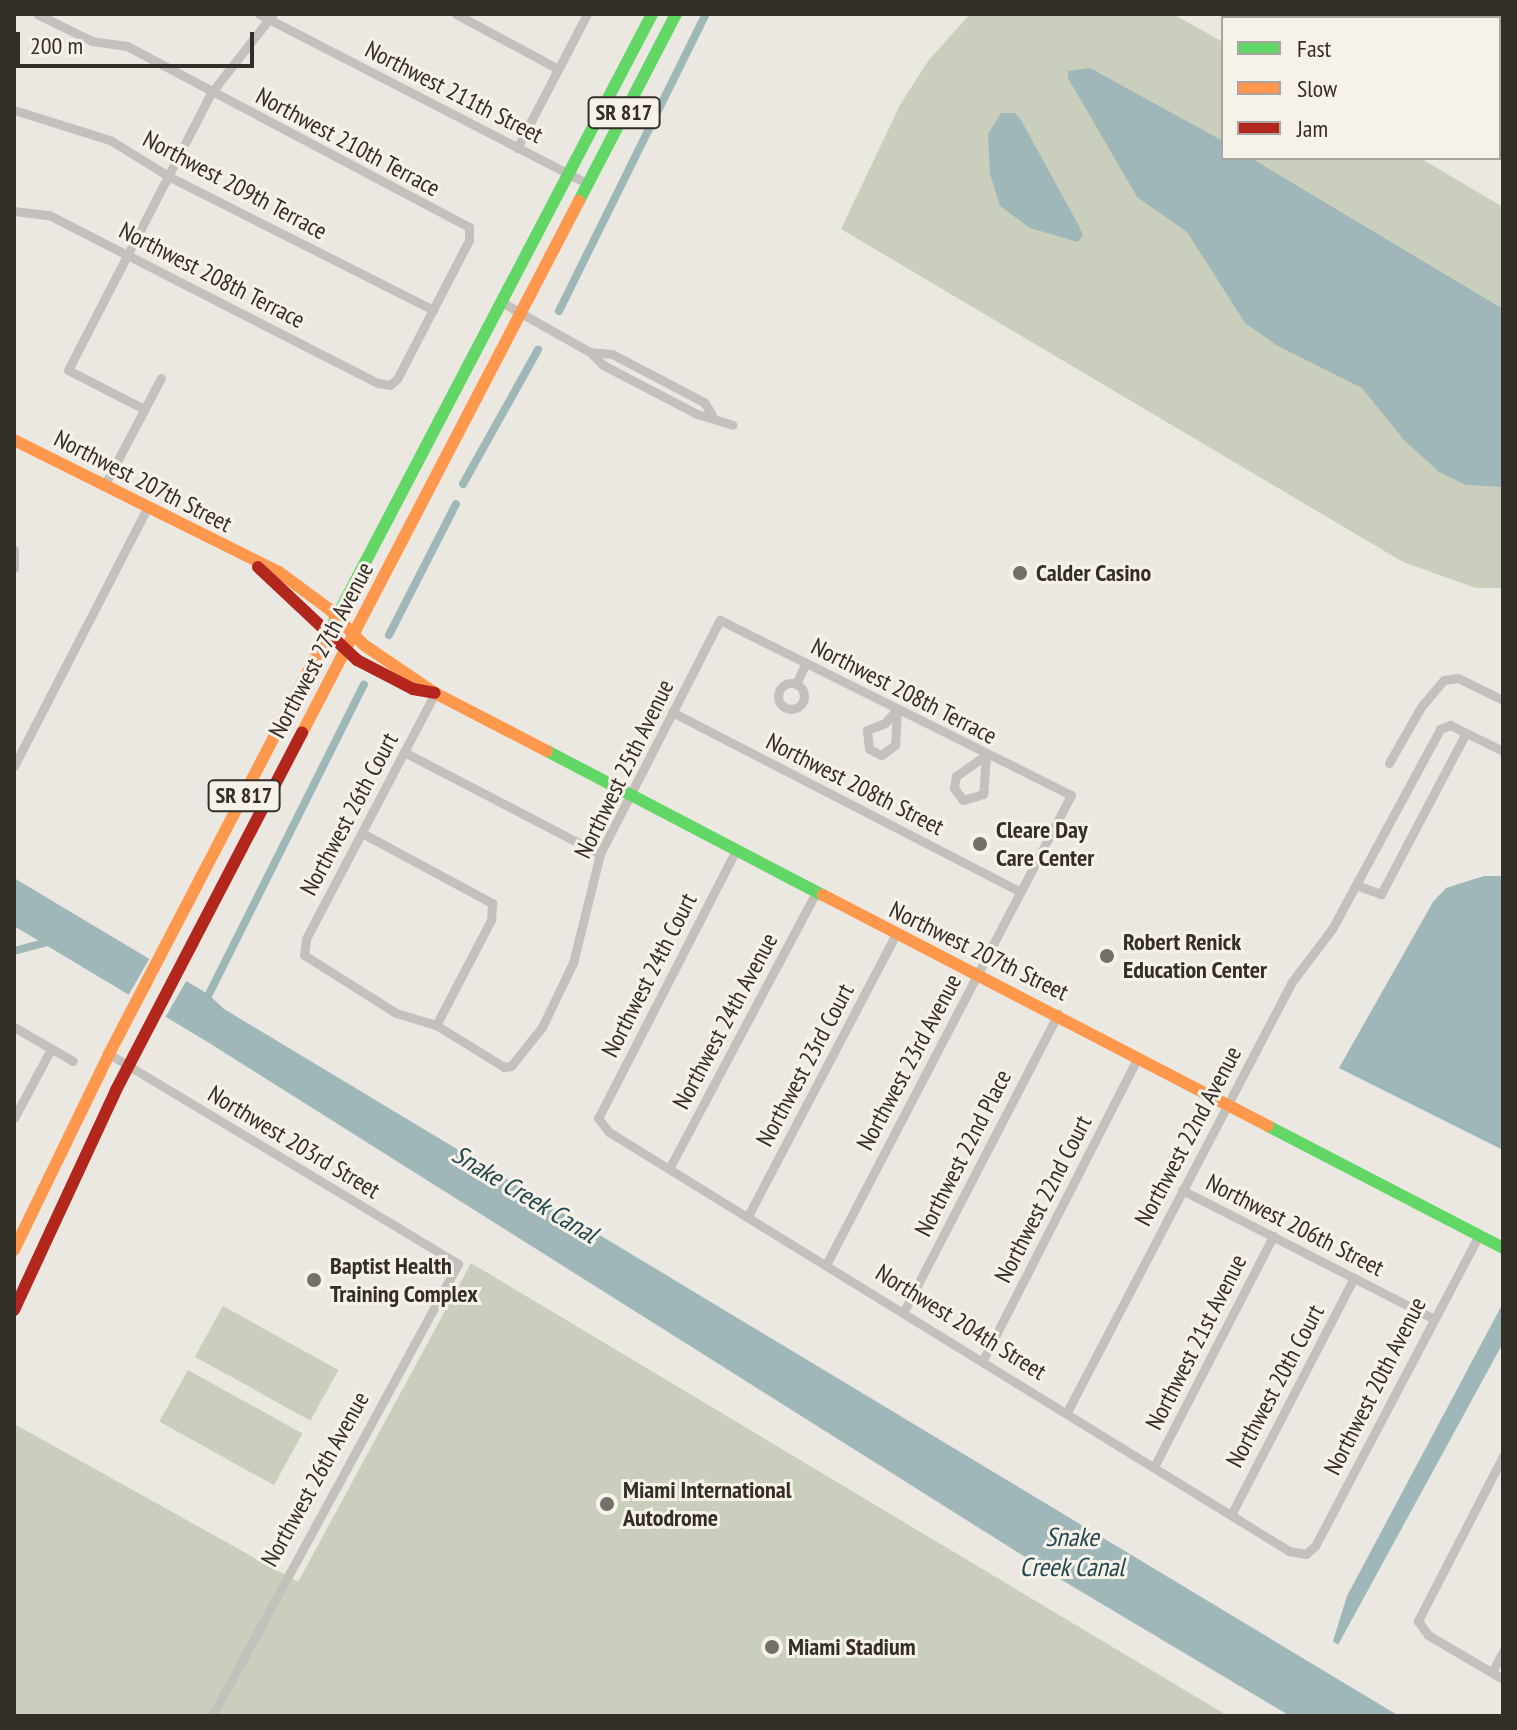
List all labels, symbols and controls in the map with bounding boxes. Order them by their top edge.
scale bar [20,16,258,66]
legend [1221,16,1501,160]
text: 200 m [30,30,83,61]
text: Fast [1297,33,1331,64]
street label: Northwest 211th Street [360,35,548,149]
text: Slow [1297,73,1337,104]
street label: Northwest 210th Terrace [251,81,445,203]
road number: SR 817 [586,95,662,131]
text: Jam [1297,113,1328,144]
street label: Northwest 209th Terrace [138,124,332,246]
street label: Northwest 208th Terrace [114,216,310,334]
street label: Northwest 207th Street [49,424,237,538]
street label: Northwest 27th Avenue [262,557,380,743]
place label: Calder Casino [1036,559,1151,587]
marker: Calder Casino [1011,564,1029,582]
street label: Northwest 208th Terrace [806,632,1002,750]
street label: Northwest 25th Avenue [568,675,680,863]
street label: Northwest 208th Street [761,727,949,841]
street label: Northwest 26th Court [294,728,404,900]
road number: SR 817 [206,778,282,814]
place label: Cleare Day Care Center [996,816,1095,872]
marker: Cleare Day Care Center [971,835,989,853]
street label: Northwest 24th Court [595,888,703,1062]
street label: Northwest 207th Street [885,895,1073,1007]
street label: Northwest 24th Avenue [666,928,784,1114]
place label: Robert Renick Education Center [1123,928,1267,984]
marker: Robert Renick Education Center [1098,947,1116,965]
street label: Northwest 23rd Avenue [850,969,968,1155]
street label: Northwest 23rd Court [750,979,860,1151]
street label: Northwest 22nd Avenue [1128,1041,1248,1231]
street label: Northwest 22nd Place [909,1065,1017,1241]
street label: Northwest 203rd Street [203,1079,385,1205]
street label: Northwest 22nd Court [988,1111,1098,1287]
water label: Snake Creek Canal [446,1138,604,1250]
street label: Northwest 206th Street [1201,1168,1389,1282]
street label: Northwest 21st Avenue [1139,1249,1253,1435]
place label: Baptist Health Training Complex [330,1252,478,1308]
street label: Northwest 204th Street [870,1258,1052,1386]
marker: Baptist Health Training Complex [305,1271,323,1289]
street label: Northwest 20th Avenue [1318,1292,1432,1480]
street label: Northwest 20th Court [1220,1300,1330,1472]
street label: Northwest 26th Avenue [255,1386,375,1572]
place label: Miami International Autodrome [623,1476,792,1532]
marker: Miami International Autodrome [598,1495,616,1513]
water label: Snake Creek Canal [1019,1521,1125,1582]
place label: Miami Stadium [788,1633,916,1661]
marker: Miami Stadium [763,1638,781,1656]

